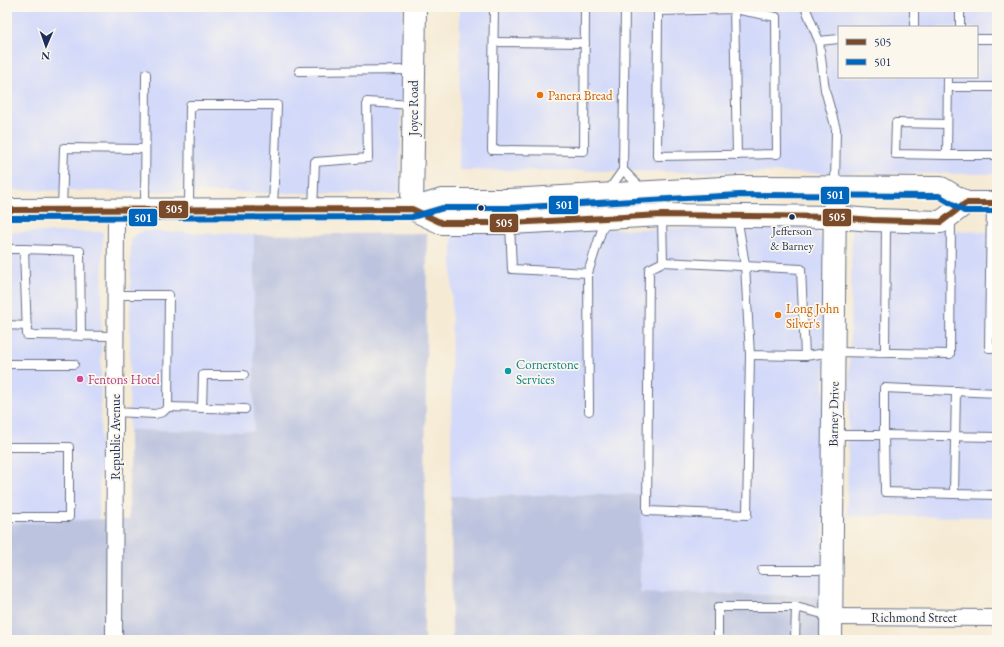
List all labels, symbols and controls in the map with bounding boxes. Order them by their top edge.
north arrow [26,26,66,66]
legend [838,26,978,78]
text: 505 [874,34,892,50]
text: N [41,49,50,63]
text: 501 [874,54,892,70]
street label: Joyce Road [405,80,422,137]
place label: Panera Bread [548,87,613,104]
marker: Panera Bread [535,90,545,100]
line badge: 501 [820,186,850,205]
text: 501 [826,188,844,202]
line badge: 501 [548,195,579,215]
text: 501 [555,198,573,212]
line badge: 505 [158,200,189,219]
text: 505 [165,202,183,216]
unlabelled marker [476,203,486,213]
line badge: 501 [128,208,158,227]
line badge: 505 [822,208,852,227]
text: 505 [828,210,846,224]
text: 501 [134,211,152,225]
marker: Jefferson & Barney [787,212,797,222]
line badge: 505 [489,213,519,233]
text: 505 [495,216,513,230]
place label: Jefferson & Barney [770,223,815,254]
place label: Long John Silver's [786,300,840,332]
marker: Long John Silver's [773,310,783,320]
place label: Cornerstone Services [516,356,579,388]
marker: Cornerstone Services [503,366,513,376]
place label: Fentons Hotel [88,371,160,388]
marker: Fentons Hotel [75,374,85,384]
street label: Barney Drive [824,381,843,447]
street label: Republic Avenue [107,394,124,480]
street label: Richmond Street [871,609,957,626]

